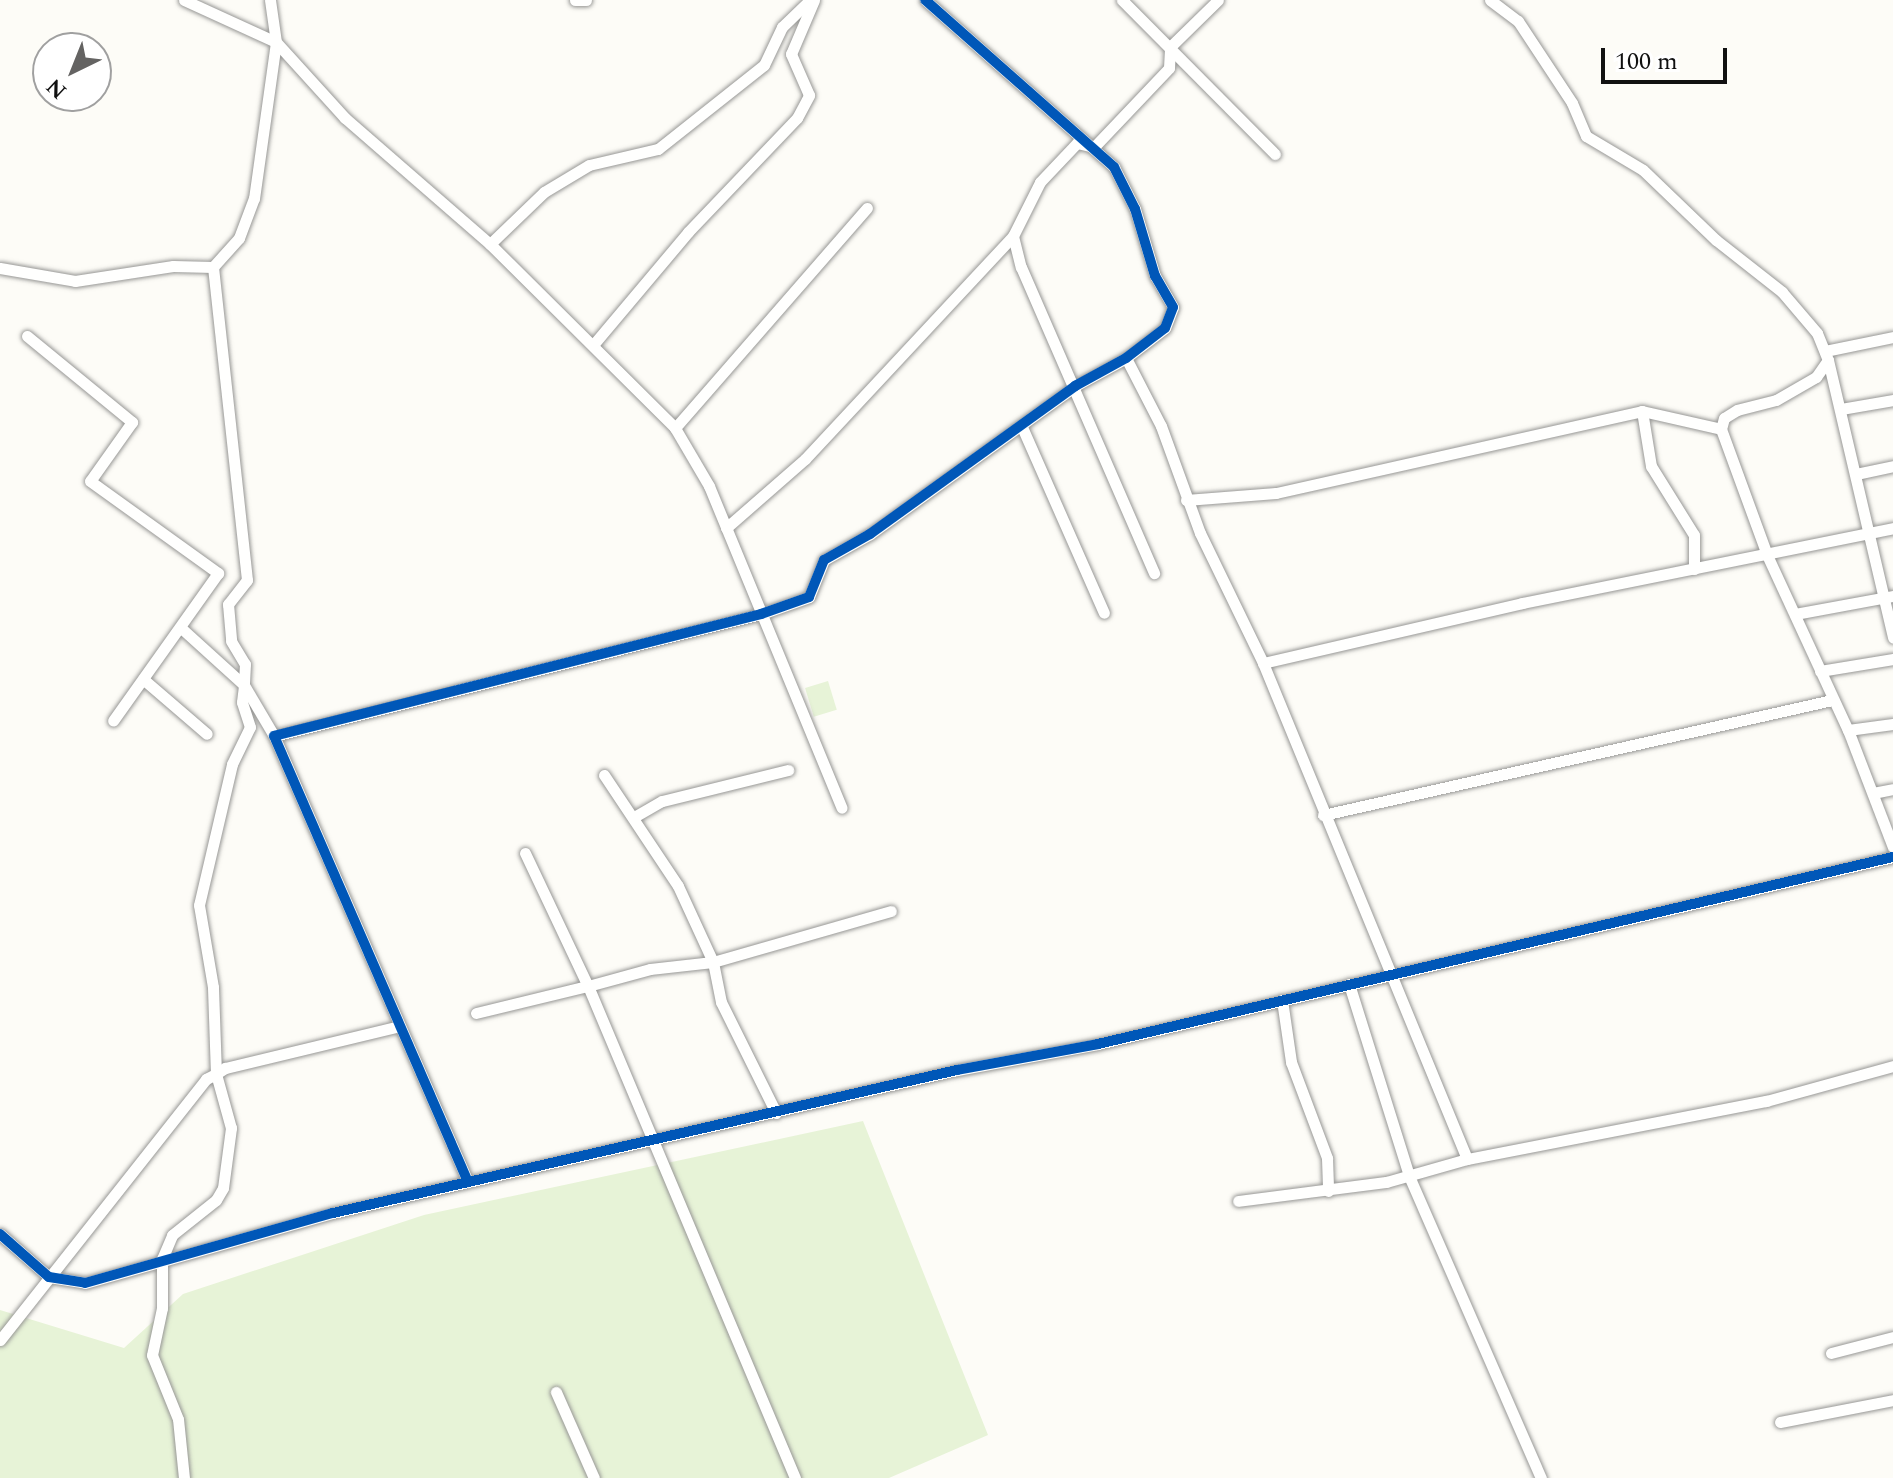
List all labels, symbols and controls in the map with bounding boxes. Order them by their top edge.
north arrow [32,32,112,112]
scale bar [1605,32,1731,82]
text: 100 m [1615,44,1678,80]
text: N [39,70,74,107]

